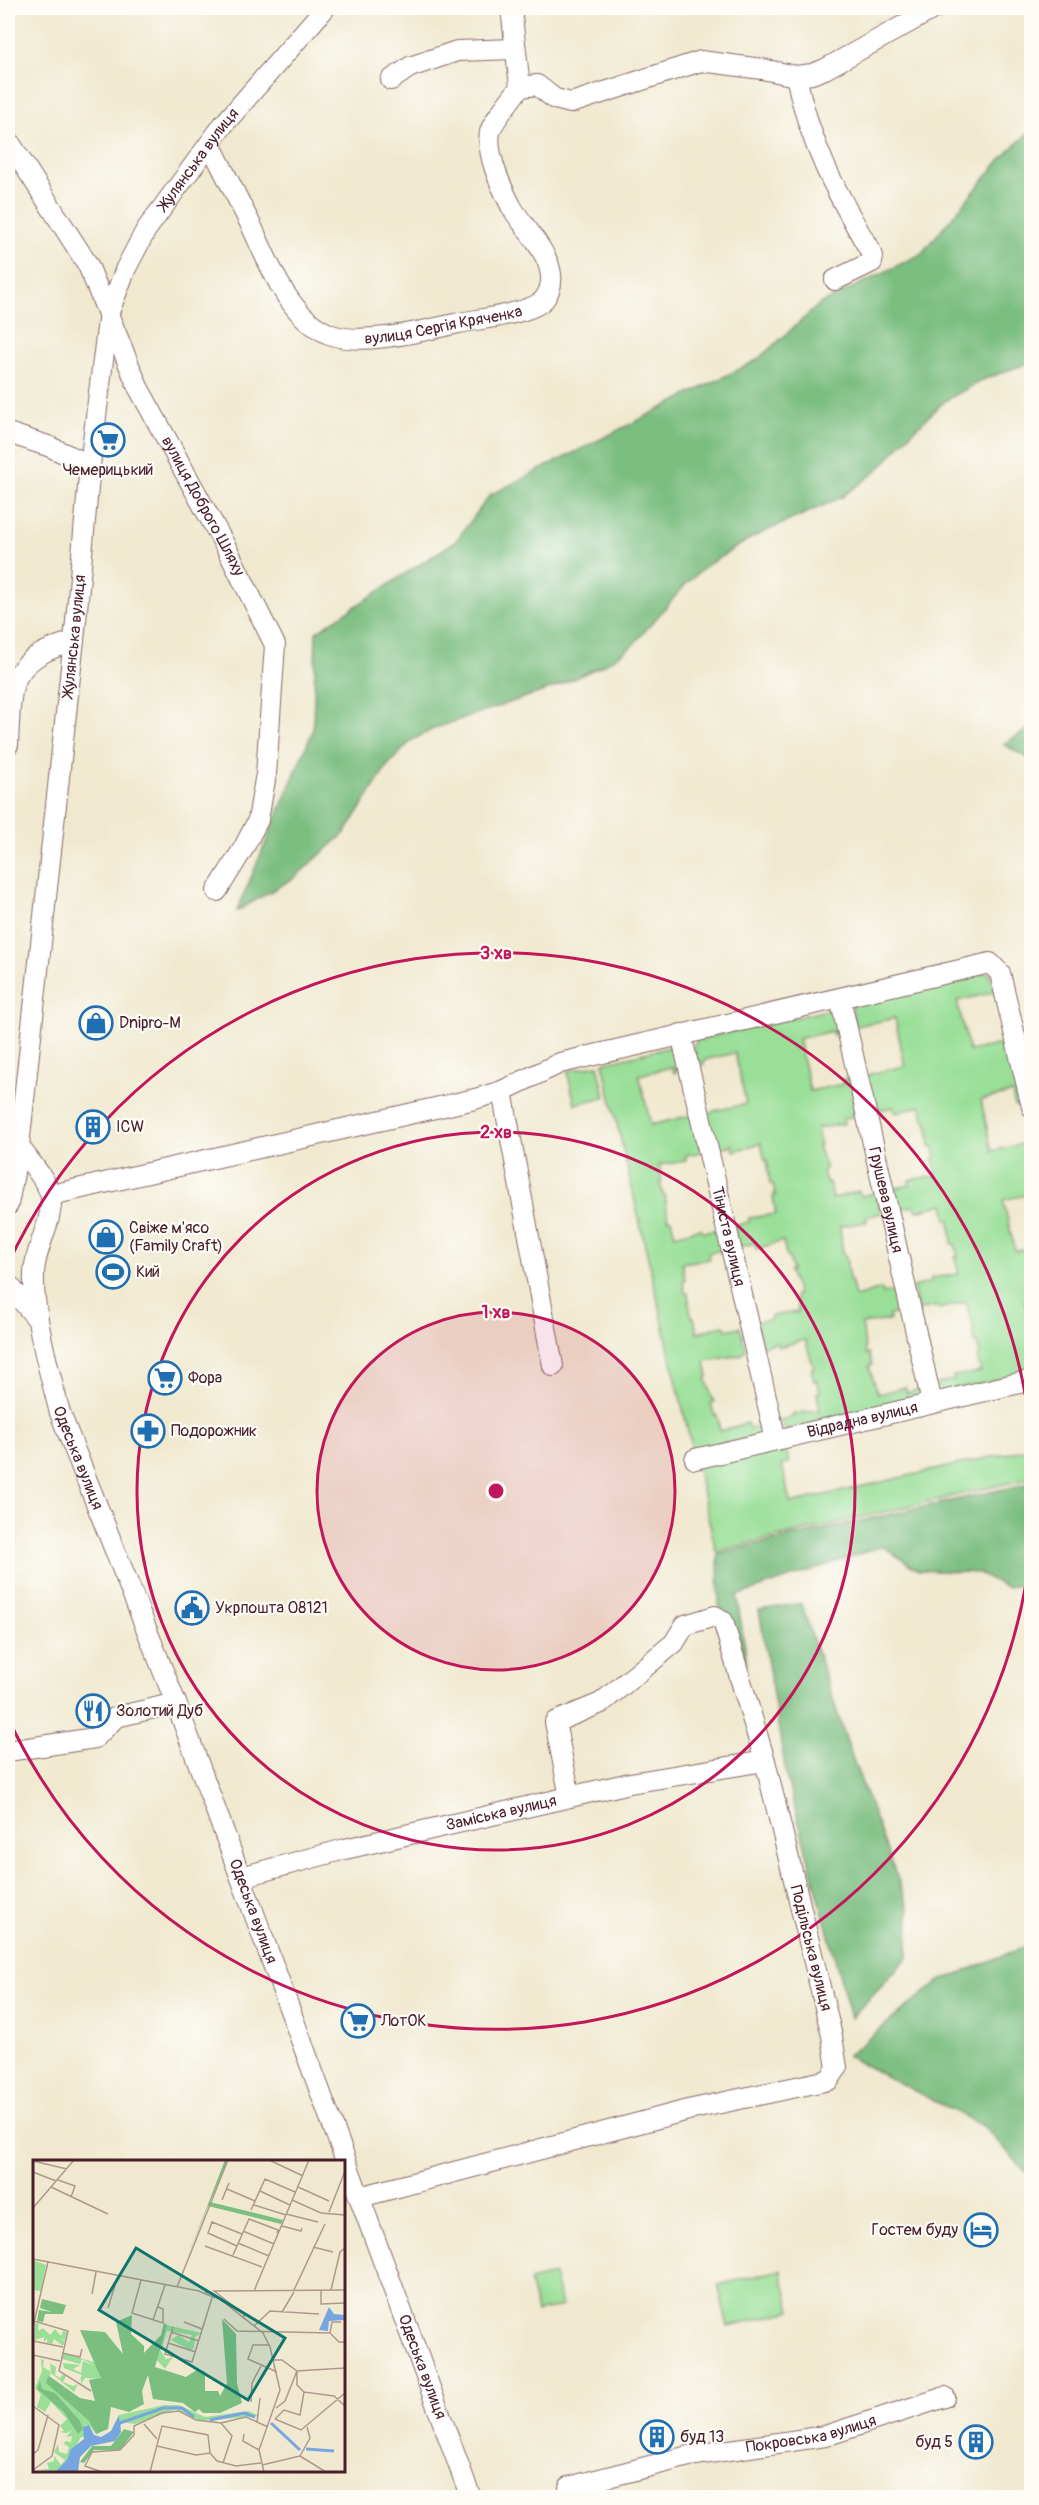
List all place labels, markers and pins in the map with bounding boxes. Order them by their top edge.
supermarket icon: Чемерицький [90,422,126,458]
place label: Чемерицький [62,460,154,480]
shop icon: Dnipro-M [78,1005,114,1041]
place label: Dnipro-M [119,1013,181,1033]
building icon: ICW [75,1109,111,1145]
place label: ICW [116,1117,144,1137]
place label: Свіже м'ясо (Family Craft) [129,1218,223,1256]
shop icon: Свіже м'ясо (Family Craft) [88,1219,124,1255]
sports icon: Кий [95,1254,131,1290]
place label: Кий [136,1262,160,1282]
supermarket icon: Фора [147,1360,183,1396]
place label: Фора [188,1368,222,1388]
pharmacy icon: Подорожник [130,1413,166,1449]
place label: Подорожник [171,1421,257,1441]
centre of rings [486,1481,506,1501]
public building icon: Укрпошта 08121 [174,1590,210,1626]
place label: Укрпошта 08121 [215,1598,328,1618]
restaurant icon: Золотий Дуб [75,1693,111,1729]
place label: Золотий Дуб [116,1701,203,1721]
supermarket icon: ЛотОК [340,2003,376,2039]
place label: ЛотОК [380,2011,427,2031]
hotel icon: Гостем буду [963,2212,999,2248]
place label: Гостем буду [872,2220,958,2240]
building icon: буд 13 [639,2419,675,2455]
building icon: буд 5 [958,2424,994,2460]
place label: буд 13 [680,2427,724,2447]
place label: буд 5 [915,2432,953,2452]

